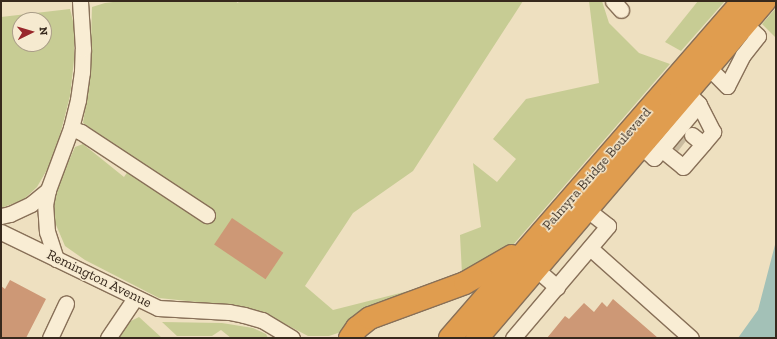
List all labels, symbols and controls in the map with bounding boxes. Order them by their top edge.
north arrow [12,12,52,52]
text: N [37,26,50,36]
street label: Palmyra Bridge Boulevard [539,104,655,234]
street label: Remington Avenue [44,246,154,312]

